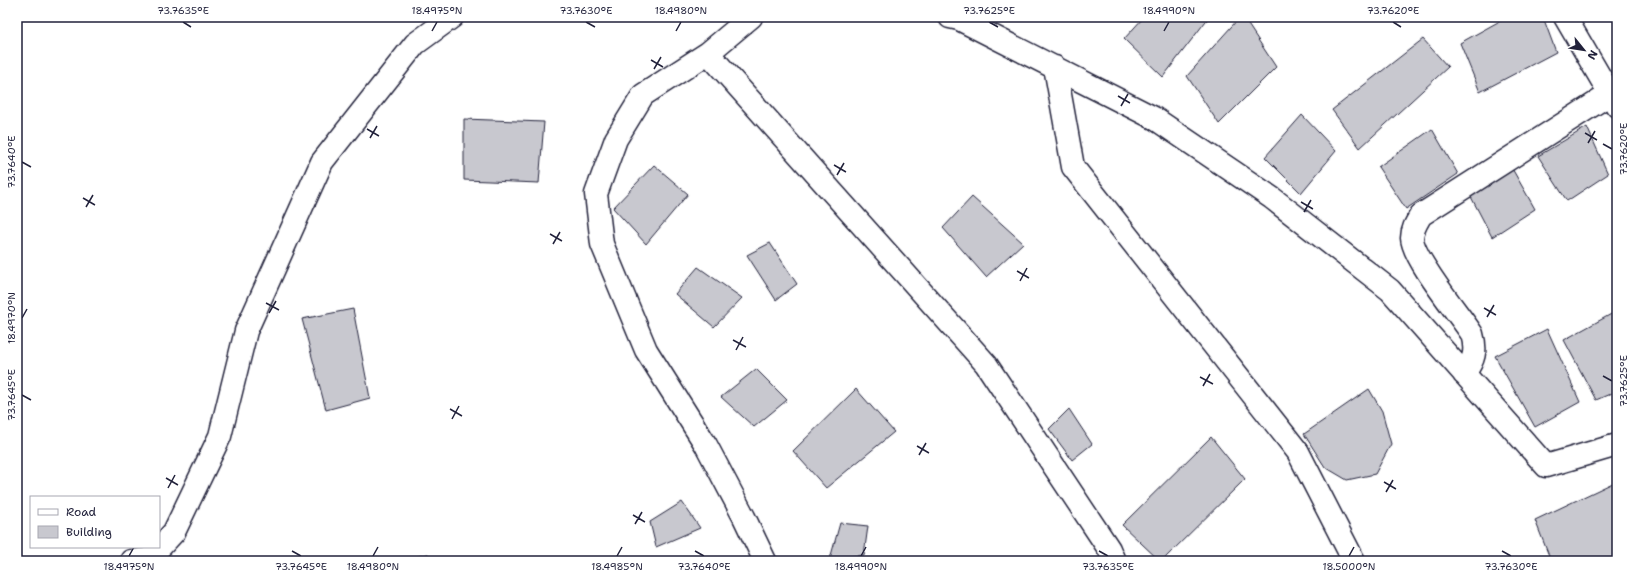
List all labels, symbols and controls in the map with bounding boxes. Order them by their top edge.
text: 73.7635°E [157,4,209,17]
text: 18.4975°N [411,4,463,17]
text: 73.7630°E [560,4,612,17]
text: 18.4980°N [655,4,707,17]
text: 73.7625°E [963,4,1015,17]
text: 18.4990°N [1143,4,1195,17]
text: 73.7620°E [1367,4,1419,17]
north arrow [1564,30,1604,70]
text: N [1583,47,1601,63]
text: 73.7620°E [1617,123,1630,175]
text: 73.7640°E [5,135,18,189]
text: 18.4970°N [5,292,18,344]
text: 73.7625°E [1617,355,1630,407]
text: 73.7645°E [5,369,18,421]
legend [30,496,160,548]
text: Road [66,504,97,520]
text: Building [66,524,112,540]
text: 18.4975°N [103,560,155,573]
text: 73.7645°E [275,560,327,573]
text: 18.4980°N [347,560,399,573]
text: 18.4985°N [591,560,643,573]
text: 73.7640°E [677,560,731,573]
text: 18.4990°N [835,560,887,573]
text: 73.7635°E [1082,560,1134,573]
text: 18.5000°N [1323,560,1375,573]
text: 73.7630°E [1485,560,1537,573]

